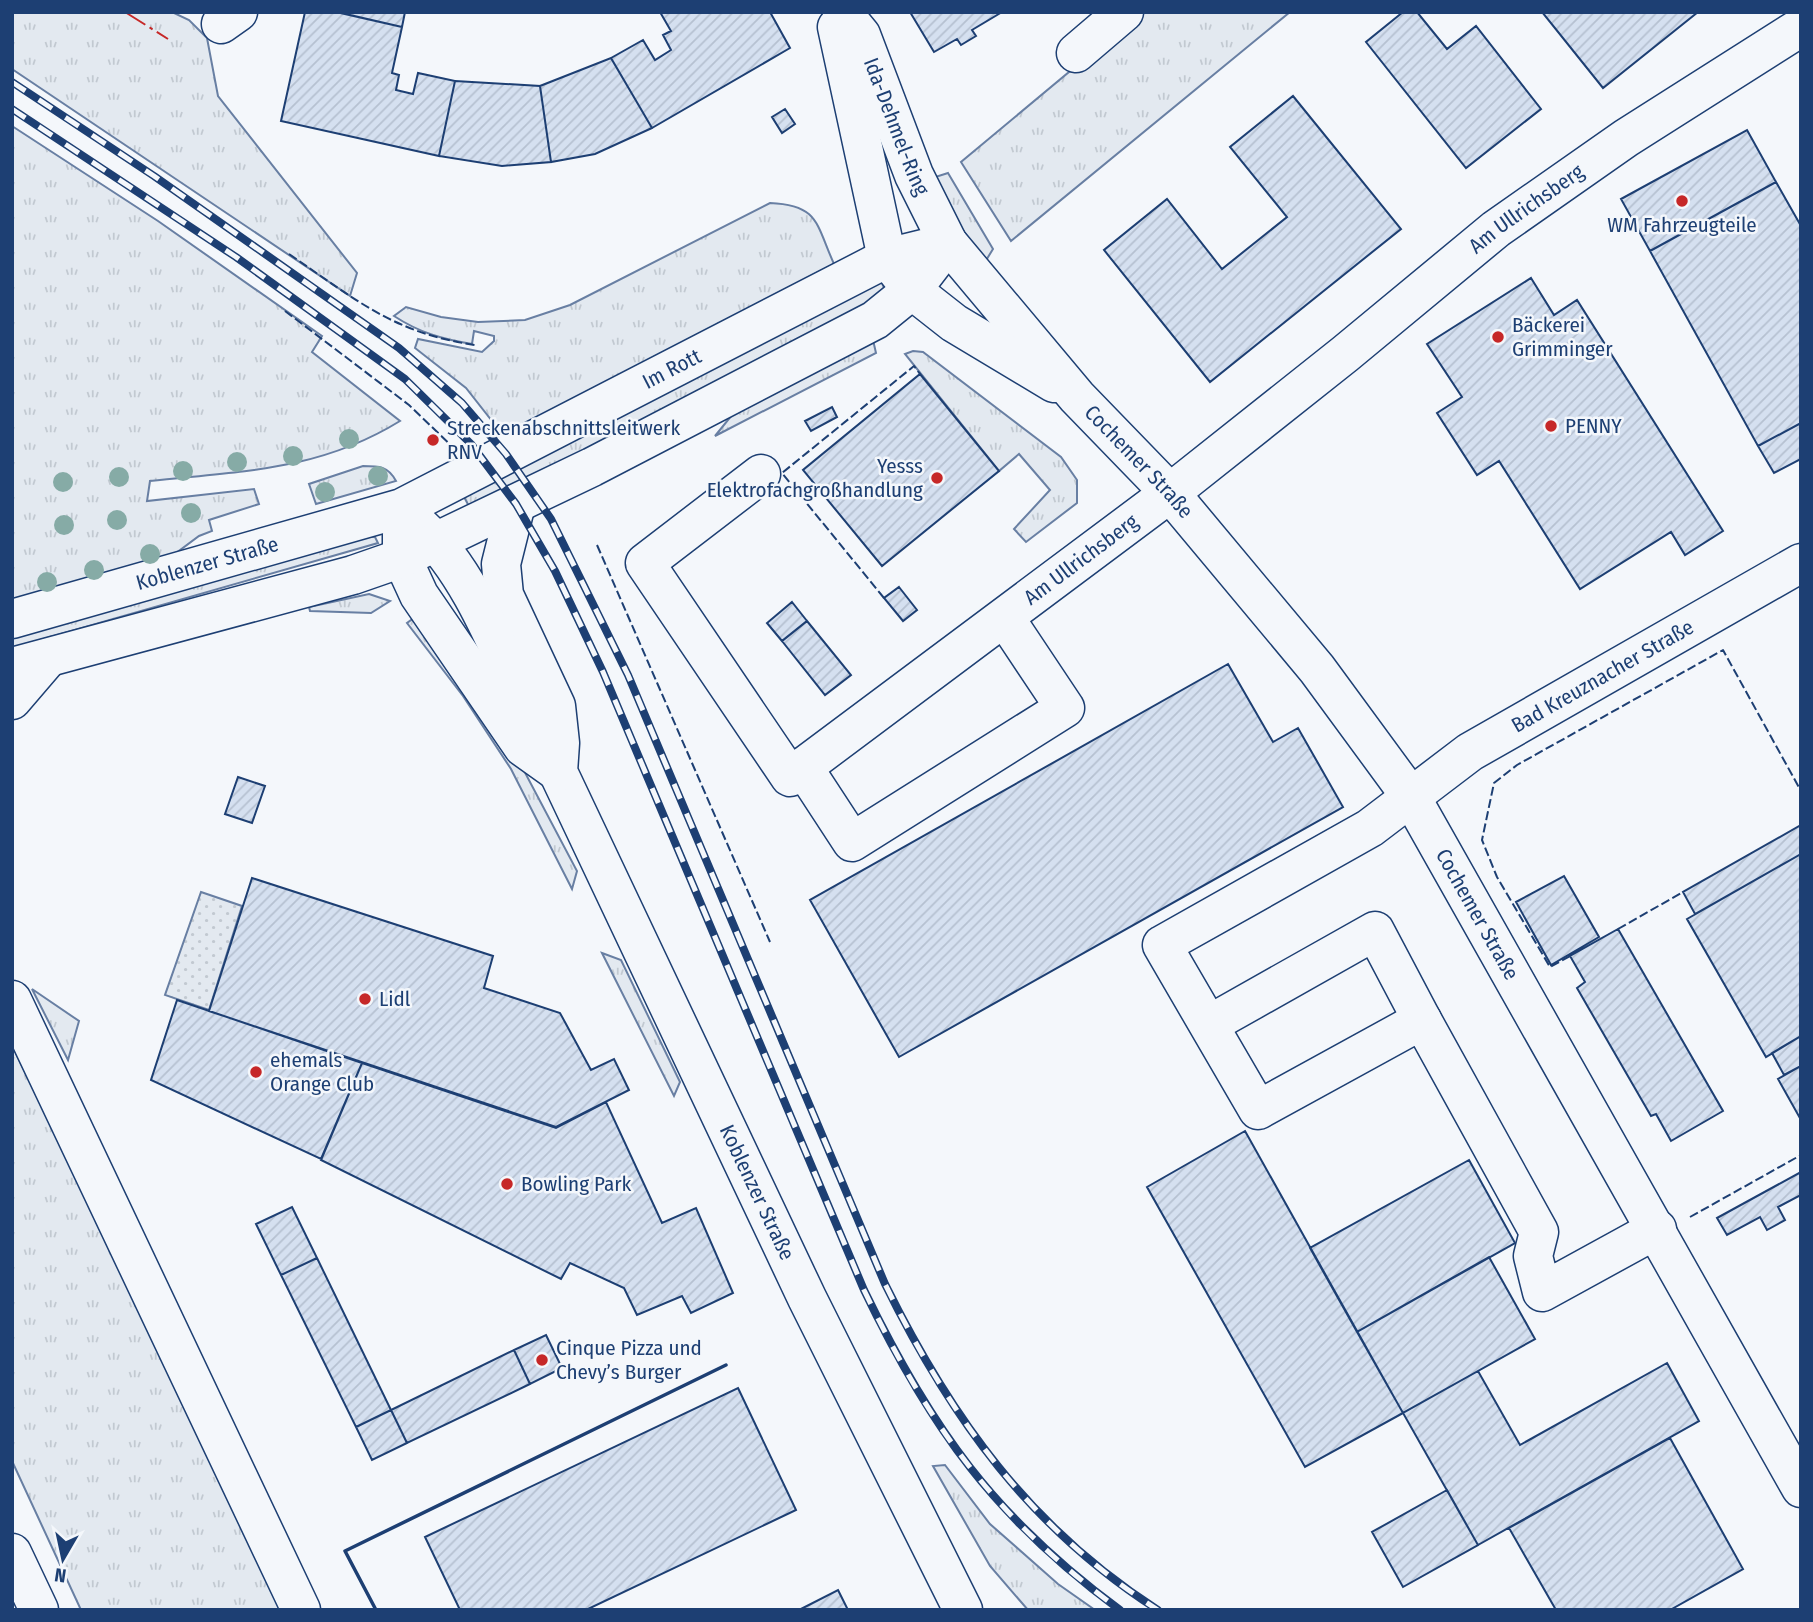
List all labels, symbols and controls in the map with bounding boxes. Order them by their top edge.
street label: Ida-Dehmel-Ring [858,54,935,200]
street label: Am Ullrichsberg [1463,158,1589,259]
marker: WM Fahrzeugteile [1674,193,1690,209]
place label: WM Fahrzeugteile [1607,212,1757,238]
place label: Bäckerei Grimminger [1512,312,1613,362]
marker: Bäckerei Grimminger [1490,329,1506,345]
street label: Im Rott [638,343,706,395]
street label: Cochemer Straße [1079,400,1199,524]
place label: PENNY [1565,413,1622,439]
place label: Streckenabschnittsleitwerk RNV [447,415,680,465]
marker: PENNY [1543,418,1559,434]
marker: Streckenabschnittsleitwerk RNV [425,432,441,448]
place label: Yesss Elektrofachgroßhandlung [707,453,923,503]
marker: Yesss Elektrofachgroßhandlung [929,470,945,486]
street label: Am Ullrichsberg [1019,508,1143,611]
street label: Koblenzer Straße [133,531,281,596]
street label: Bad Kreuznacher Straße [1507,614,1698,739]
street label: Cochemer Straße [1430,844,1525,985]
place label: Lidl [379,986,411,1012]
marker: Lidl [357,991,373,1007]
place label: ehemals Orange Club [270,1047,374,1097]
marker: ehemals Orange Club [248,1064,264,1080]
street label: Koblenzer Straße [714,1121,800,1264]
place label: Bowling Park [521,1171,632,1197]
marker: Bowling Park [499,1176,515,1192]
place label: Cinque Pizza und Chevy’s Burger [556,1335,702,1385]
marker: Cinque Pizza und Chevy’s Burger [534,1352,550,1368]
north arrow [28,1524,98,1594]
text: N [53,1563,68,1588]

